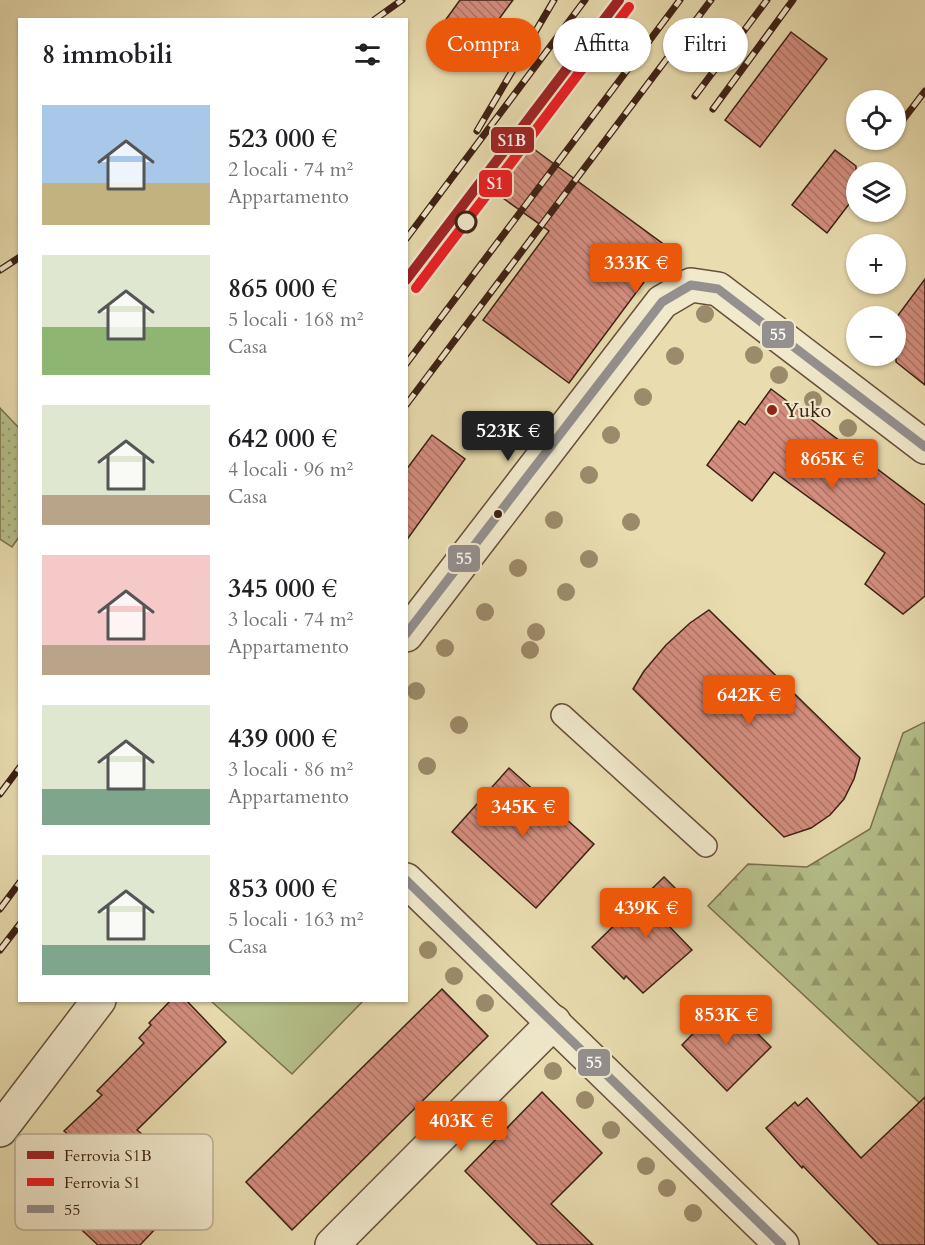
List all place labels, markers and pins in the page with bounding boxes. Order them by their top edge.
unlabelled marker [455,211,477,233]
pin: 333K € [587,243,685,294]
place label: Yuko [784,397,832,424]
marker: Yuko [765,403,779,417]
pin: 523K € [459,411,557,462]
pin: 865K € [783,439,881,490]
unlabelled marker [492,508,504,520]
pin: 642K € [700,675,798,726]
pin: 345K € [474,787,572,838]
pin: 439K € [597,888,695,939]
pin: 853K € [677,995,775,1046]
pin: 403K € [412,1101,510,1152]

